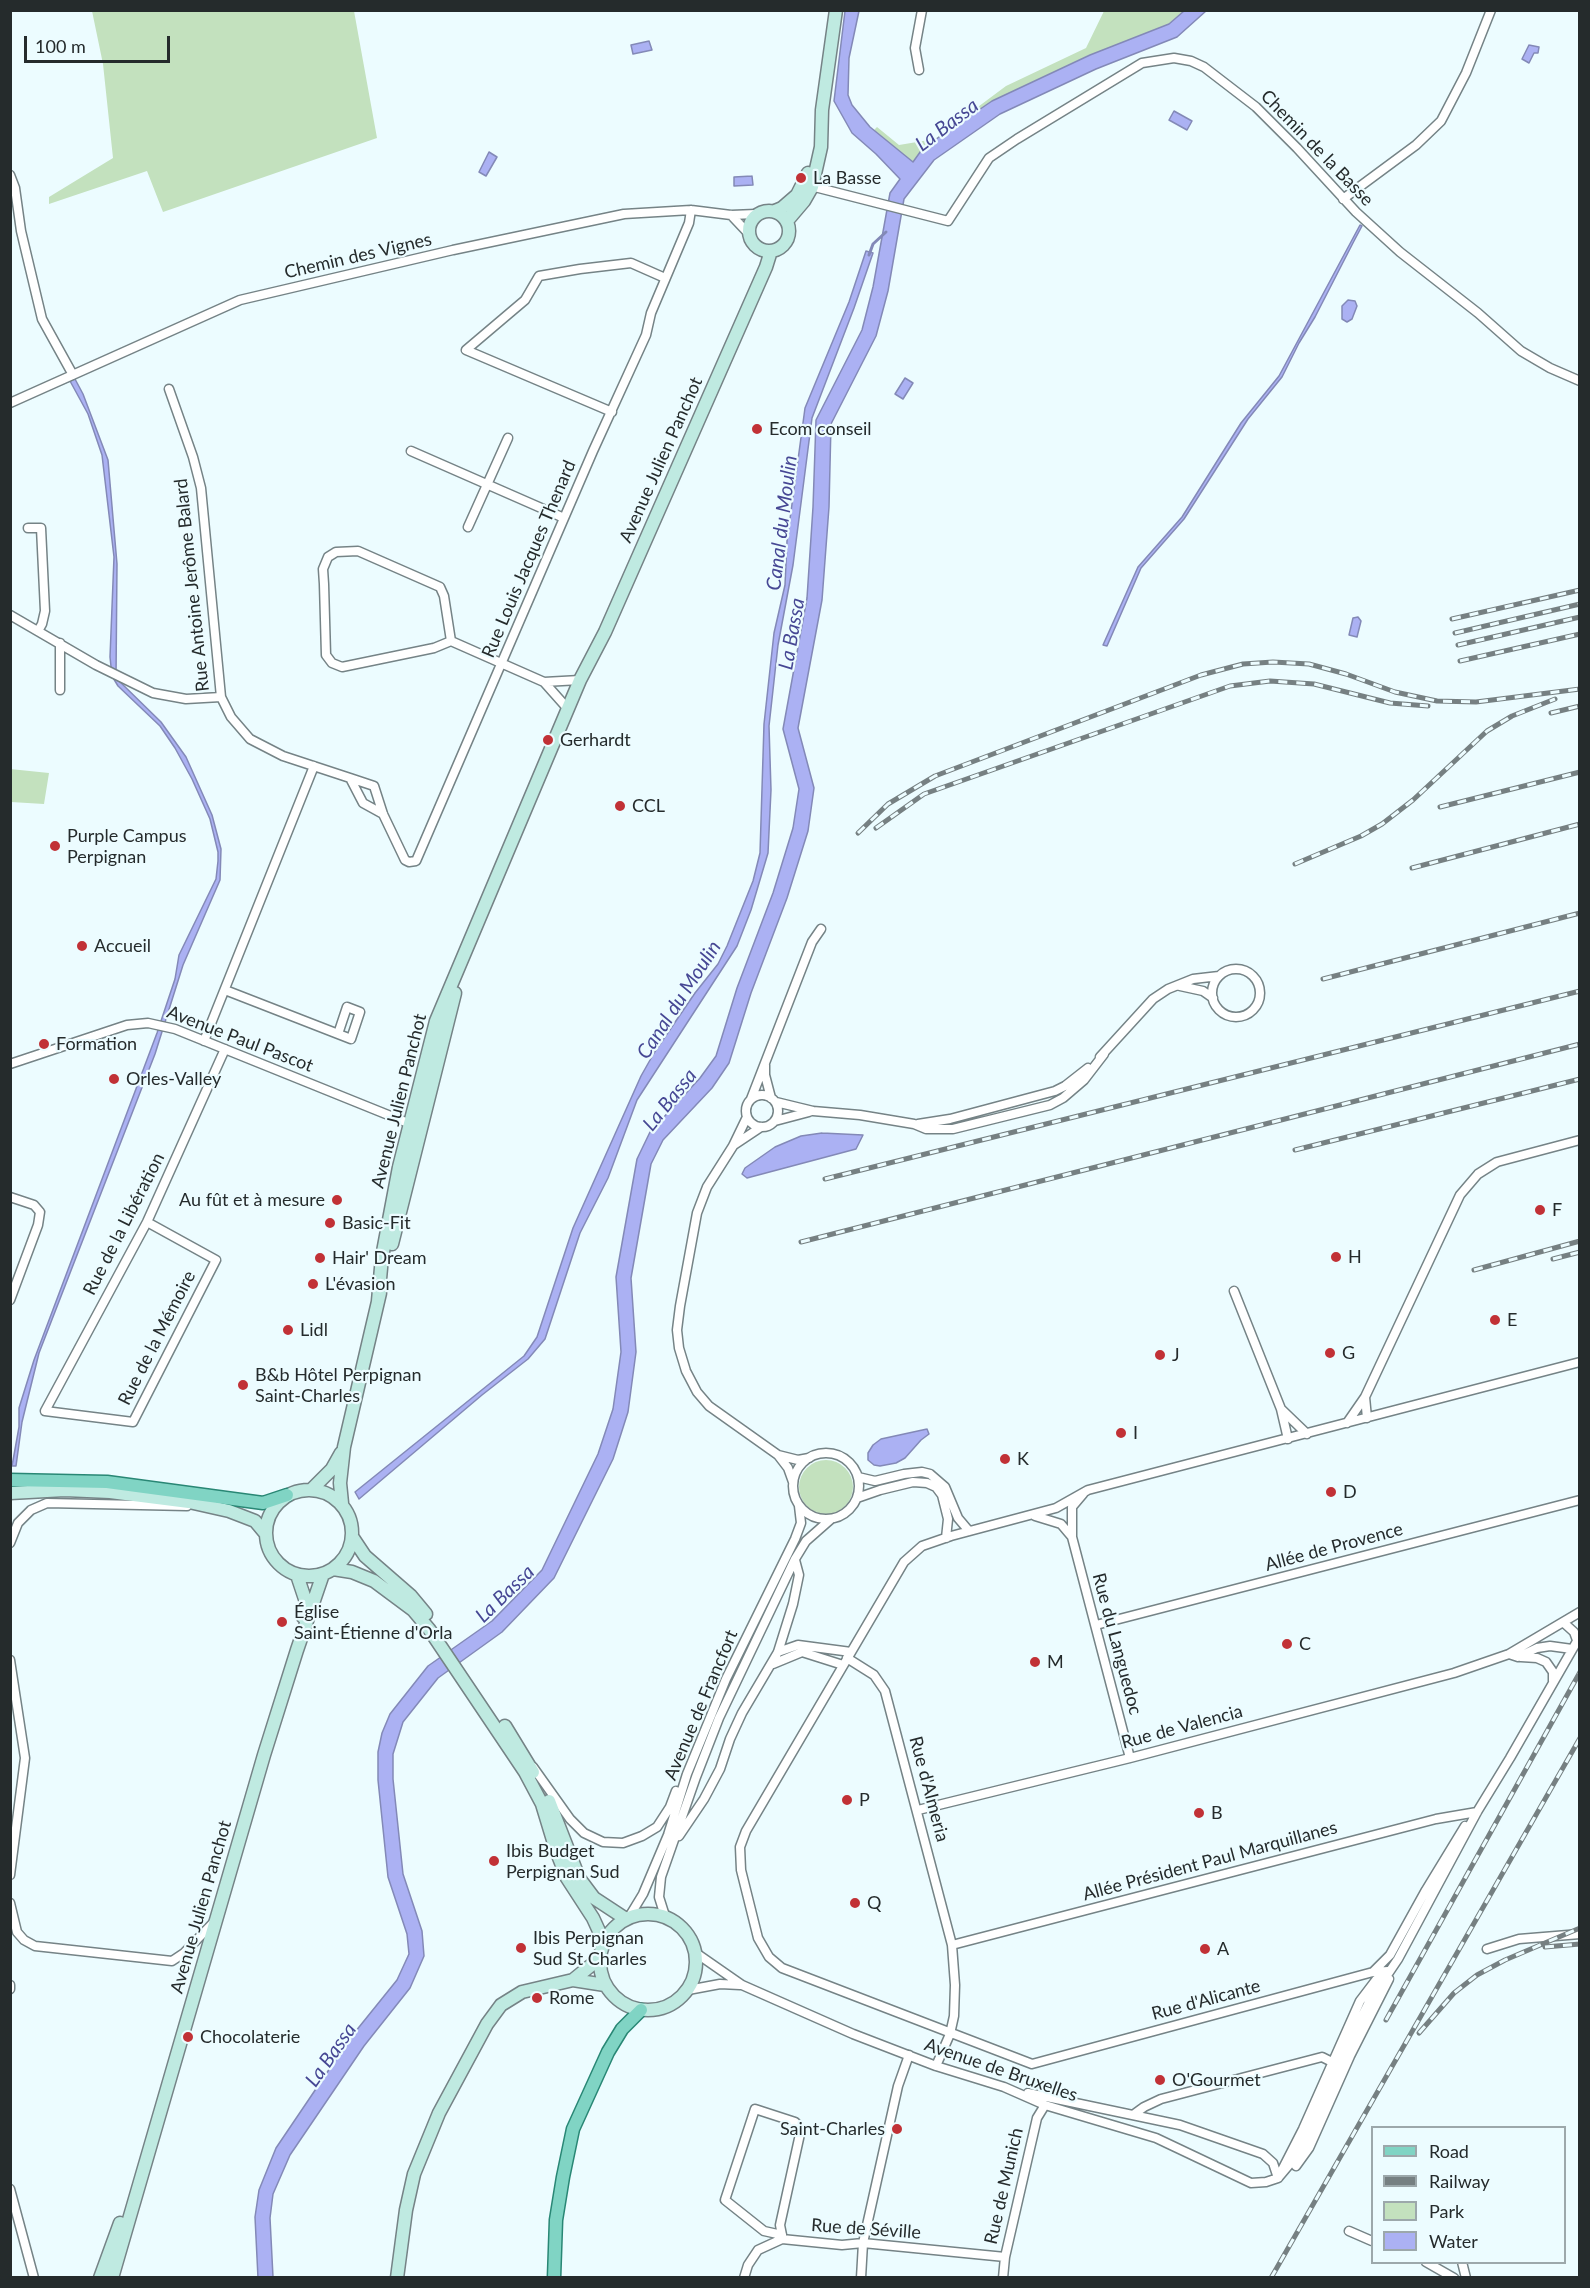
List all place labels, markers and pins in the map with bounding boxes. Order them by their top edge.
place label: La Basse [813,167,881,189]
marker: La Basse [794,171,808,185]
place label: Ecom conseil [769,418,872,440]
marker: Ecom conseil [750,422,764,436]
place label: Gerhardt [560,729,631,751]
marker: Gerhardt [541,733,555,747]
place label: CCL [632,795,665,817]
marker: CCL [613,799,627,813]
place label: Purple Campus Perpignan [67,825,186,868]
marker: Purple Campus Perpignan [48,839,62,853]
place label: Accueil [94,935,151,957]
marker: Accueil [75,939,89,953]
place label: Formation [56,1033,137,1055]
marker: Formation [37,1037,51,1051]
place label: Orles-Valley [126,1068,221,1090]
marker: Orles-Valley [107,1072,121,1086]
place label: Au fût et à mesure [179,1189,325,1211]
marker: Au fût et à mesure [330,1193,344,1207]
place label: F [1552,1199,1562,1221]
marker: F [1533,1203,1547,1217]
place label: Basic-Fit [342,1212,411,1234]
marker: Basic-Fit [323,1216,337,1230]
place label: H [1348,1246,1362,1268]
place label: Hair' Dream [332,1247,427,1269]
marker: H [1329,1250,1343,1264]
marker: Hair' Dream [313,1251,327,1265]
place label: L'évasion [325,1273,395,1295]
marker: L'évasion [306,1277,320,1291]
place label: E [1507,1309,1517,1331]
marker: E [1488,1313,1502,1327]
place label: Lidl [300,1319,328,1341]
marker: Lidl [281,1323,295,1337]
place label: G [1342,1342,1355,1364]
place label: J [1172,1344,1180,1366]
marker: G [1323,1346,1337,1360]
marker: J [1153,1348,1167,1362]
place label: B&b Hôtel Perpignan Saint-Charles [255,1364,422,1406]
marker: B&b Hôtel Perpignan Saint-Charles [236,1378,250,1392]
place label: I [1133,1422,1138,1444]
marker: I [1114,1426,1128,1440]
place label: K [1017,1448,1029,1470]
marker: K [998,1452,1012,1466]
place label: D [1343,1481,1357,1503]
marker: D [1324,1485,1338,1499]
place label: Église Saint-Étienne d'Orla [294,1601,452,1644]
marker: Église Saint-Étienne d'Orla [275,1615,289,1629]
place label: C [1299,1633,1311,1655]
marker: C [1280,1637,1294,1651]
place label: M [1047,1651,1064,1673]
marker: M [1028,1655,1042,1669]
place label: P [859,1789,870,1811]
marker: P [840,1793,854,1807]
place label: B [1211,1802,1223,1824]
marker: B [1192,1806,1206,1820]
place label: Ibis Budget Perpignan Sud [506,1840,619,1882]
marker: Ibis Budget Perpignan Sud [487,1854,501,1868]
place label: Q [867,1892,881,1914]
marker: Q [848,1896,862,1910]
place label: Ibis Perpignan Sud St Charles [533,1927,647,1970]
place label: A [1217,1938,1229,1960]
marker: Ibis Perpignan Sud St Charles [514,1941,528,1955]
marker: A [1198,1942,1212,1956]
place label: Rome [549,1987,594,2009]
marker: Rome [530,1991,544,2005]
place label: Chocolaterie [200,2026,300,2048]
marker: Chocolaterie [181,2030,195,2044]
place label: O'Gourmet [1172,2069,1261,2091]
marker: O'Gourmet [1153,2073,1167,2087]
place label: Saint-Charles [780,2118,885,2140]
marker: Saint-Charles [890,2122,904,2136]

